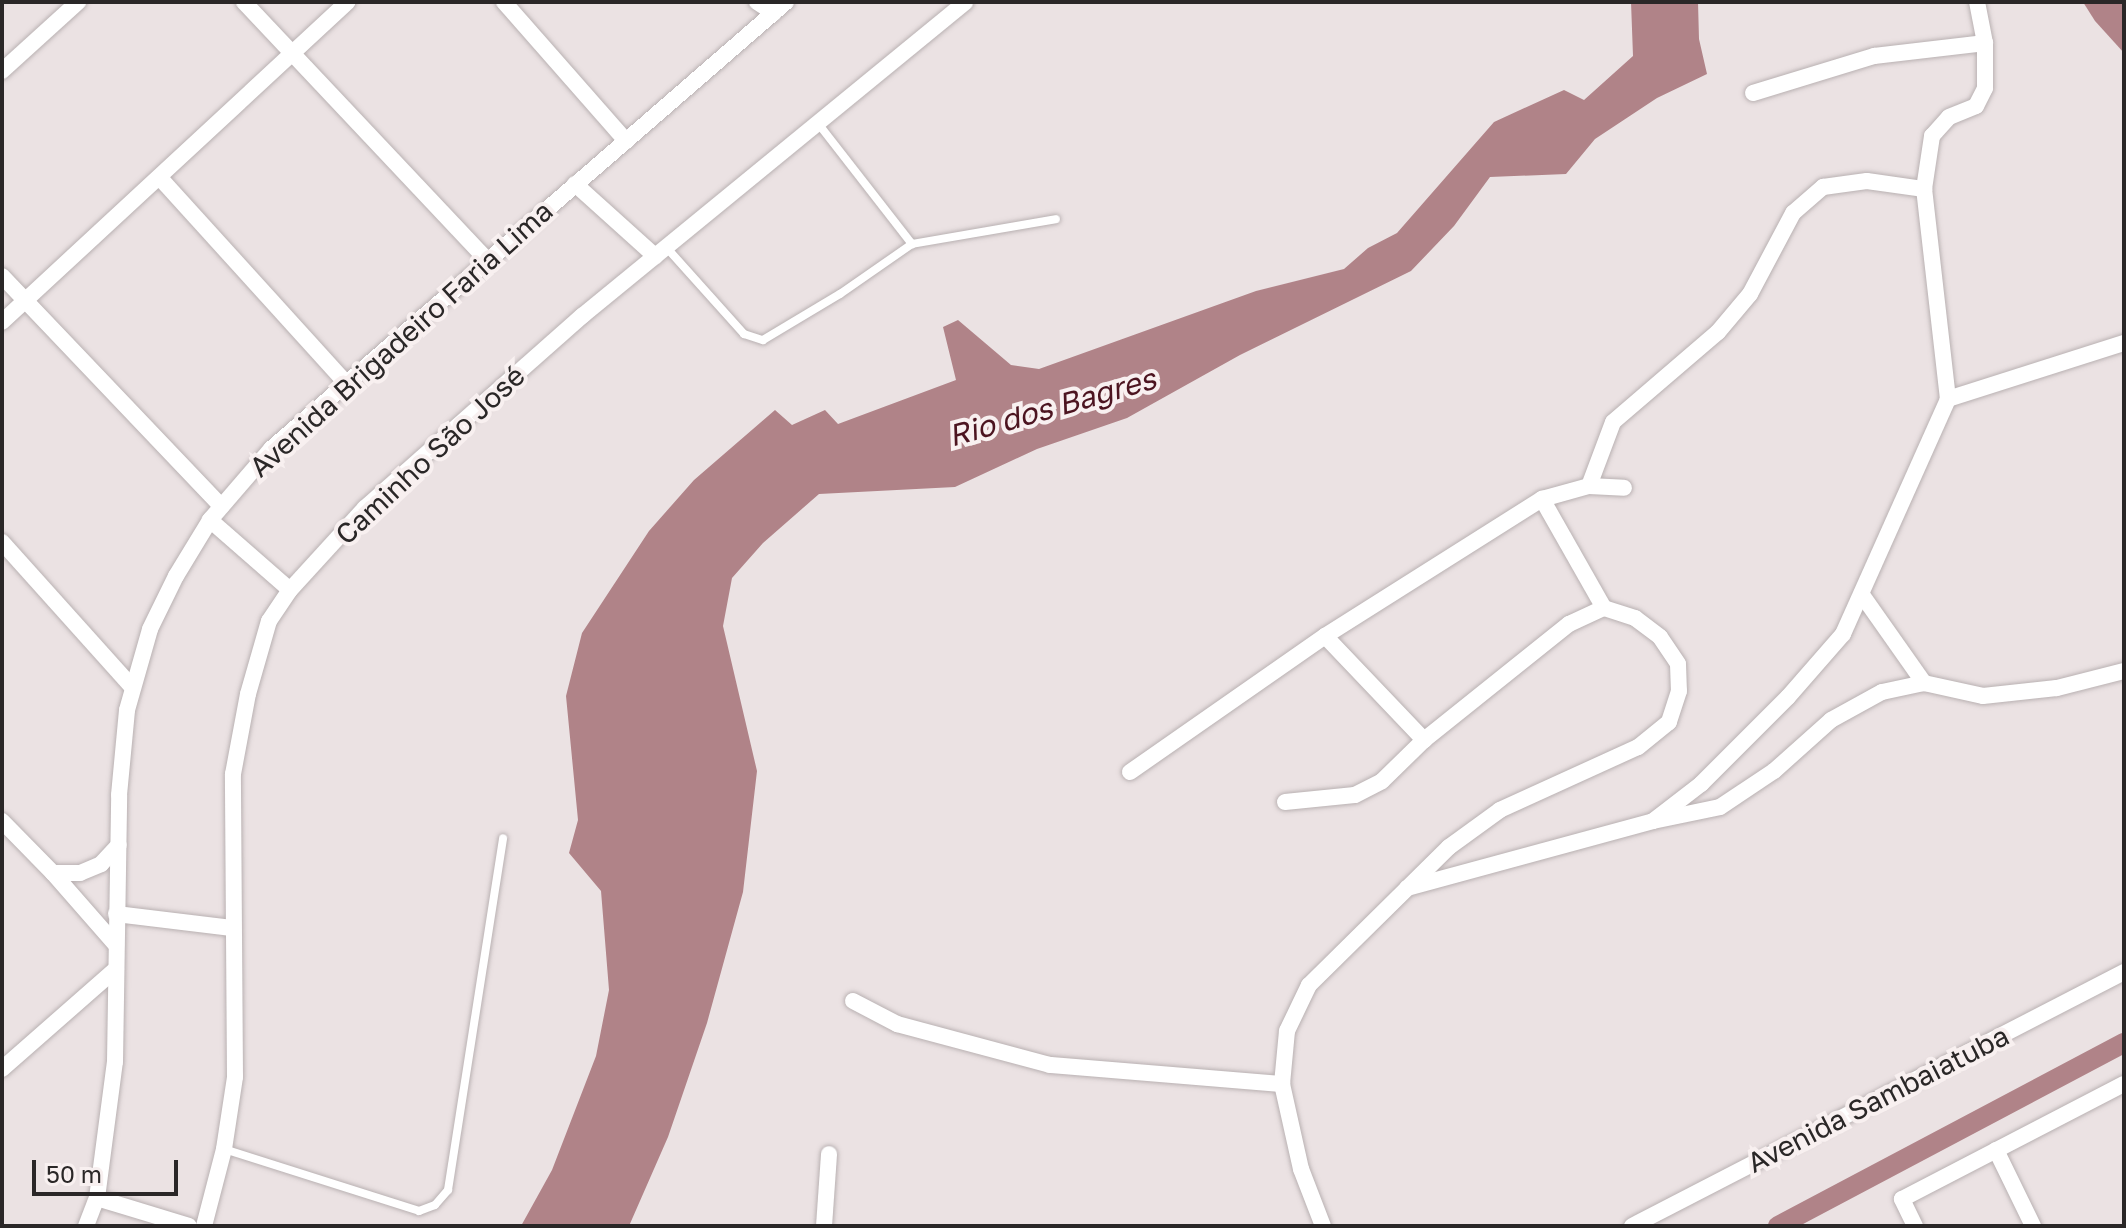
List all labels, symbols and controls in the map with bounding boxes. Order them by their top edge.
street label: Avenida Brigadeiro Faria Lima [243,194,559,484]
street label: Caminho São José [328,359,532,551]
water label: Rio dos Bagres [944,360,1160,454]
street label: Avenida Sambaiatuba [1742,1018,2014,1180]
scale bar [36,1144,182,1194]
text: 50 m [46,1159,102,1188]

